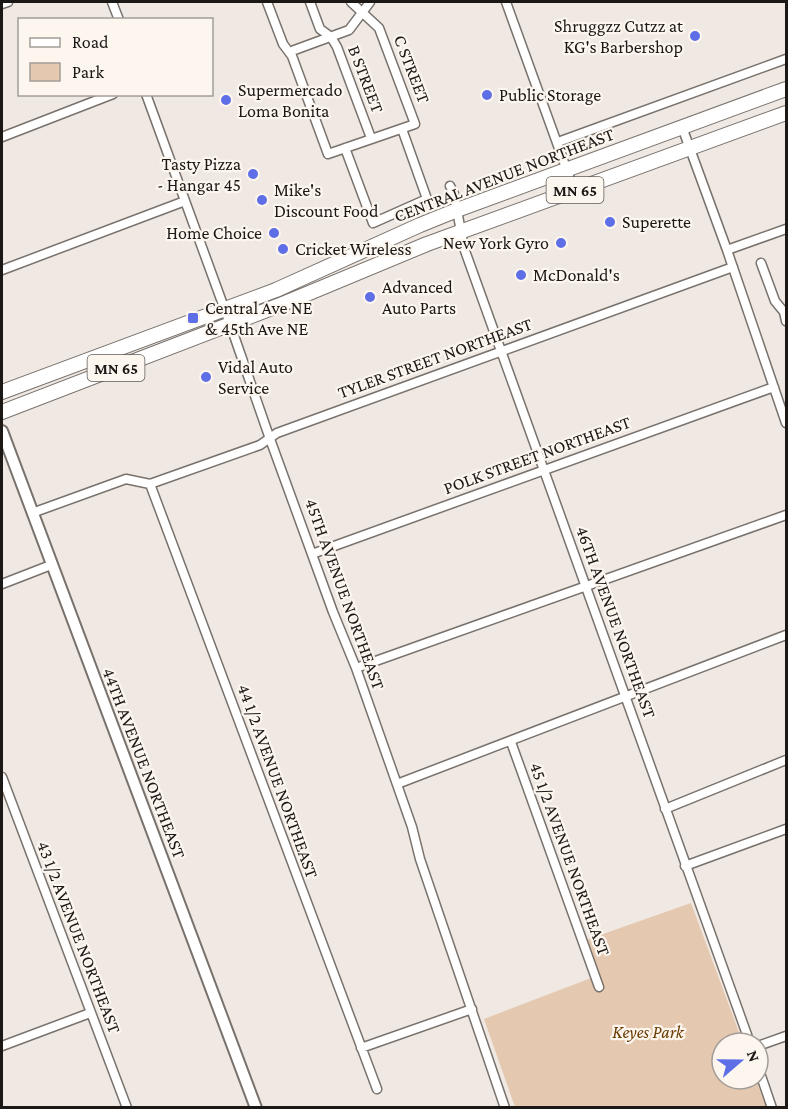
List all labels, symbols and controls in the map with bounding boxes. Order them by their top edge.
place label: Shruggzz Cutzz at KG's Barbershop [554,16,684,57]
legend [18,18,213,96]
marker: Shruggzz Cutzz at KG's Barbershop [688,29,702,43]
text: Road [72,32,109,52]
street label: C STREET [390,32,434,106]
street label: B STREET [344,42,388,116]
text: Park [72,62,104,82]
place label: Supermercado Loma Bonita [238,80,342,121]
place label: Public Storage [499,85,601,105]
marker: Public Storage [480,88,494,102]
marker: Supermercado Loma Bonita [219,93,233,107]
street label: CENTRAL AVENUE NORTHEAST [391,124,617,226]
place label: Tasty Pizza - Hangar 45 [157,154,241,195]
marker: Tasty Pizza - Hangar 45 [246,167,260,181]
road number: MN 65 [546,177,604,203]
place label: Mike's Discount Food [274,180,379,221]
marker: Mike's Discount Food [255,193,269,207]
place label: Superette [622,212,691,232]
marker: Superette [603,215,617,229]
place label: Home Choice [166,223,262,243]
marker: Home Choice [267,226,281,240]
place label: New York Gyro [443,233,549,253]
marker: New York Gyro [554,236,568,250]
place label: Cricket Wireless [295,239,411,259]
marker: Cricket Wireless [276,242,290,256]
place label: McDonald's [533,265,620,285]
marker: McDonald's [514,268,528,282]
place label: Advanced Auto Parts [382,277,456,318]
marker: Advanced Auto Parts [363,290,377,304]
place label: Central Ave NE & 45th Ave NE [205,298,313,339]
marker: Central Ave NE & 45th Ave NE [186,311,200,325]
street label: TYLER STREET NORTHEAST [335,313,535,403]
road number: MN 65 [88,355,144,381]
place label: Vidal Auto Service [218,357,293,398]
marker: Vidal Auto Service [199,370,213,384]
street label: POLK STREET NORTHEAST [441,412,633,498]
street label: 45TH AVENUE NORTHEAST [301,496,389,693]
street label: 46TH AVENUE NORTHEAST [572,523,660,721]
street label: 44TH AVENUE NORTHEAST [98,665,190,862]
street label: 44 1/2 AVENUE NORTHEAST [234,681,323,881]
street label: 45 1/2 AVENUE NORTHEAST [526,760,614,959]
street label: 43 1/2 AVENUE NORTHEAST [33,838,125,1036]
park label: Keyes Park [612,1022,685,1042]
north arrow [710,1031,770,1091]
text: N [744,1048,764,1064]

